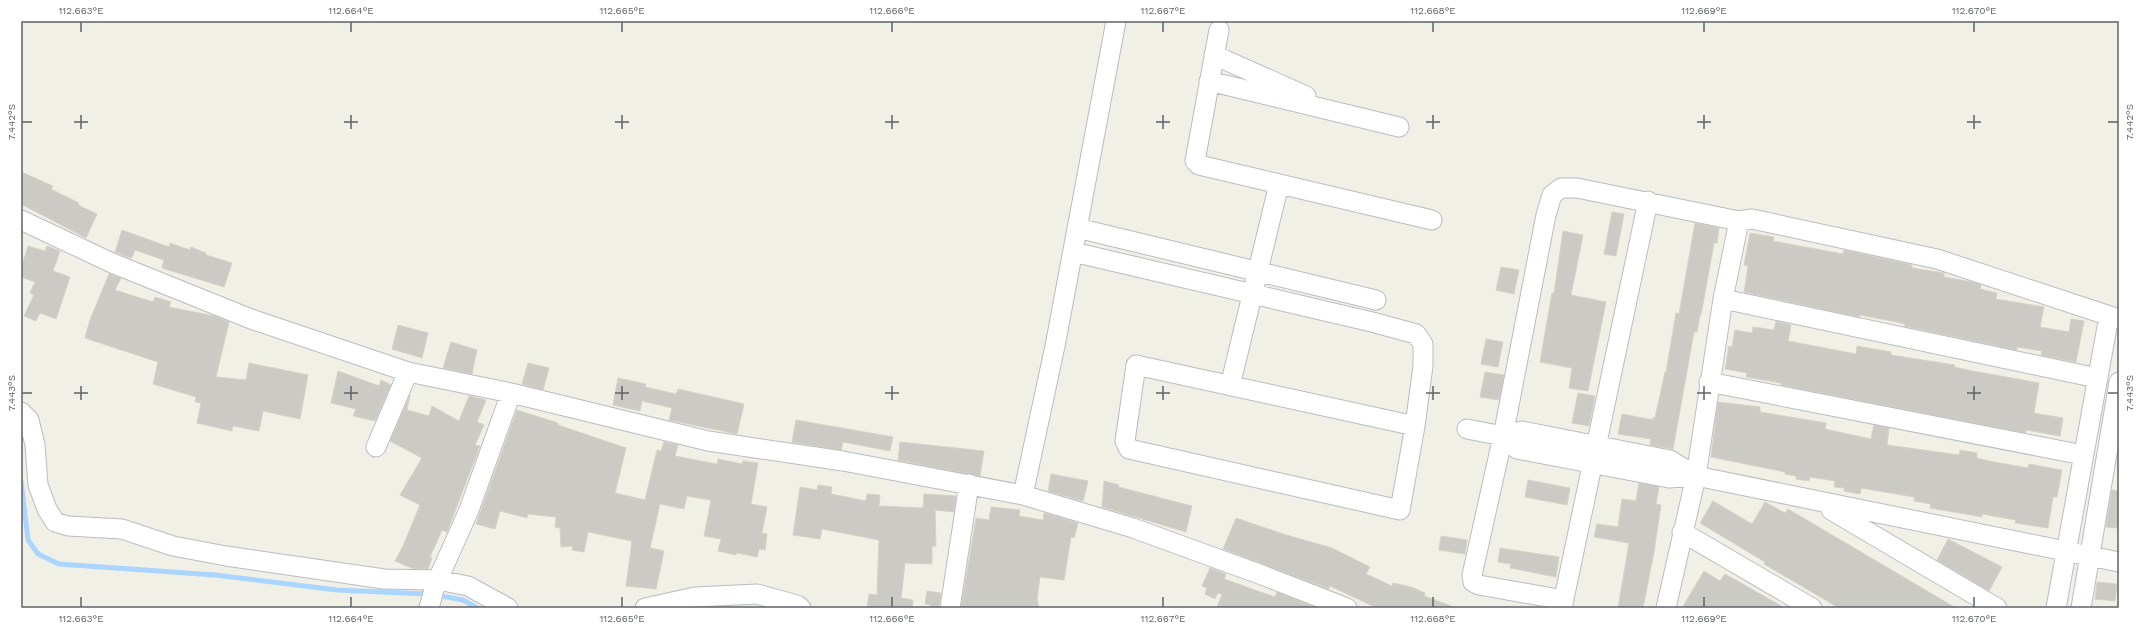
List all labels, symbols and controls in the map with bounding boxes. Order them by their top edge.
text: 112.663°E [58,5,104,16]
text: 112.664°E [328,5,374,16]
text: 112.665°E [599,5,645,16]
text: 112.666°E [869,5,915,16]
text: 112.667°E [1141,5,1185,16]
text: 112.668°E [1410,5,1456,16]
text: 112.669°E [1681,5,1727,16]
text: 112.670°E [1952,5,1996,16]
text: 7.442°S [6,104,17,140]
text: 7.442°S [2124,104,2135,140]
text: 7.443°S [6,375,17,411]
text: 7.443°S [2124,375,2135,411]
text: 112.663°E [58,613,104,624]
text: 112.664°E [328,613,374,624]
text: 112.665°E [599,613,645,624]
text: 112.666°E [869,613,915,624]
text: 112.667°E [1141,613,1185,624]
text: 112.668°E [1410,613,1456,624]
text: 112.669°E [1681,613,1727,624]
text: 112.670°E [1952,613,1996,624]

